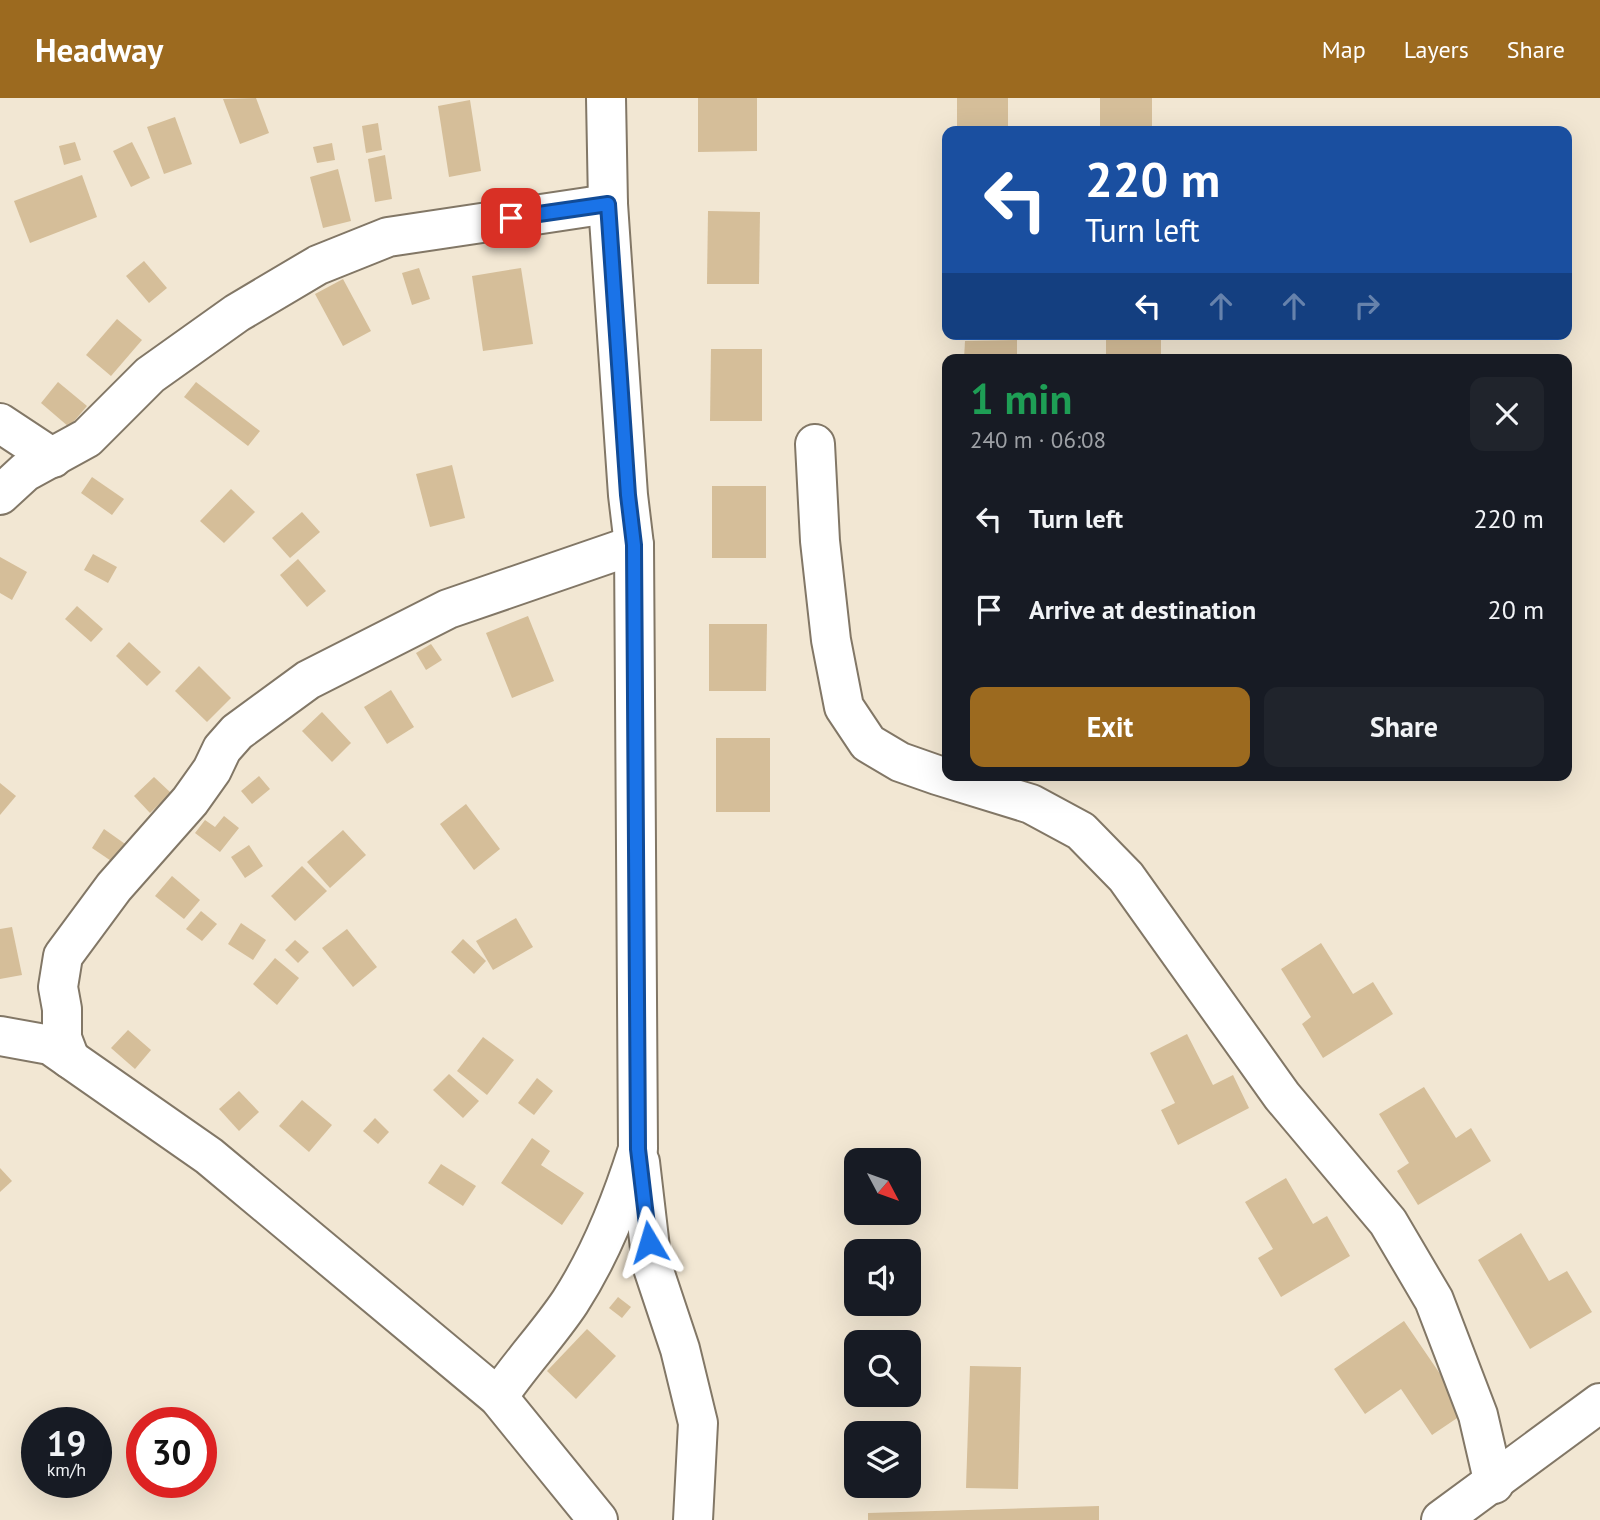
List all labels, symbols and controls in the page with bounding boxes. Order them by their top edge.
text: Headway [35,28,163,71]
text: Map [1322,34,1366,65]
text: Layers [1404,34,1469,65]
text: Share [1507,34,1565,65]
text: 220 m [1085,147,1220,211]
icon: left [970,154,1061,245]
pin [481,188,541,248]
icon: arrive [492,199,530,237]
text: Turn left [1085,209,1200,251]
icon: left [1129,287,1167,325]
icon: ahead [1202,287,1240,325]
icon: ahead [1275,287,1313,325]
icon: right [1348,287,1386,325]
text: 1 min [970,371,1072,426]
button: close [1470,377,1544,451]
text: 240 m · 06:08 [970,425,1106,454]
icon: left [970,500,1008,538]
text: Turn left [1029,502,1123,535]
text: 220 m [1473,502,1544,535]
icon: arrive [970,591,1008,629]
text: Arrive at destination [1029,593,1256,626]
text: 20 m [1488,593,1544,626]
button: Exit [970,687,1250,767]
button: Share [1264,687,1544,767]
north arrow [844,1148,920,1225]
map controls [844,1148,921,1498]
position arrow [612,1205,686,1279]
button: sound [844,1239,921,1316]
button: search [844,1330,921,1407]
speed limit sign: 30 [126,1407,217,1498]
text: 19 [47,1420,86,1466]
button: layers [844,1421,921,1498]
text: km/h [47,1458,86,1481]

